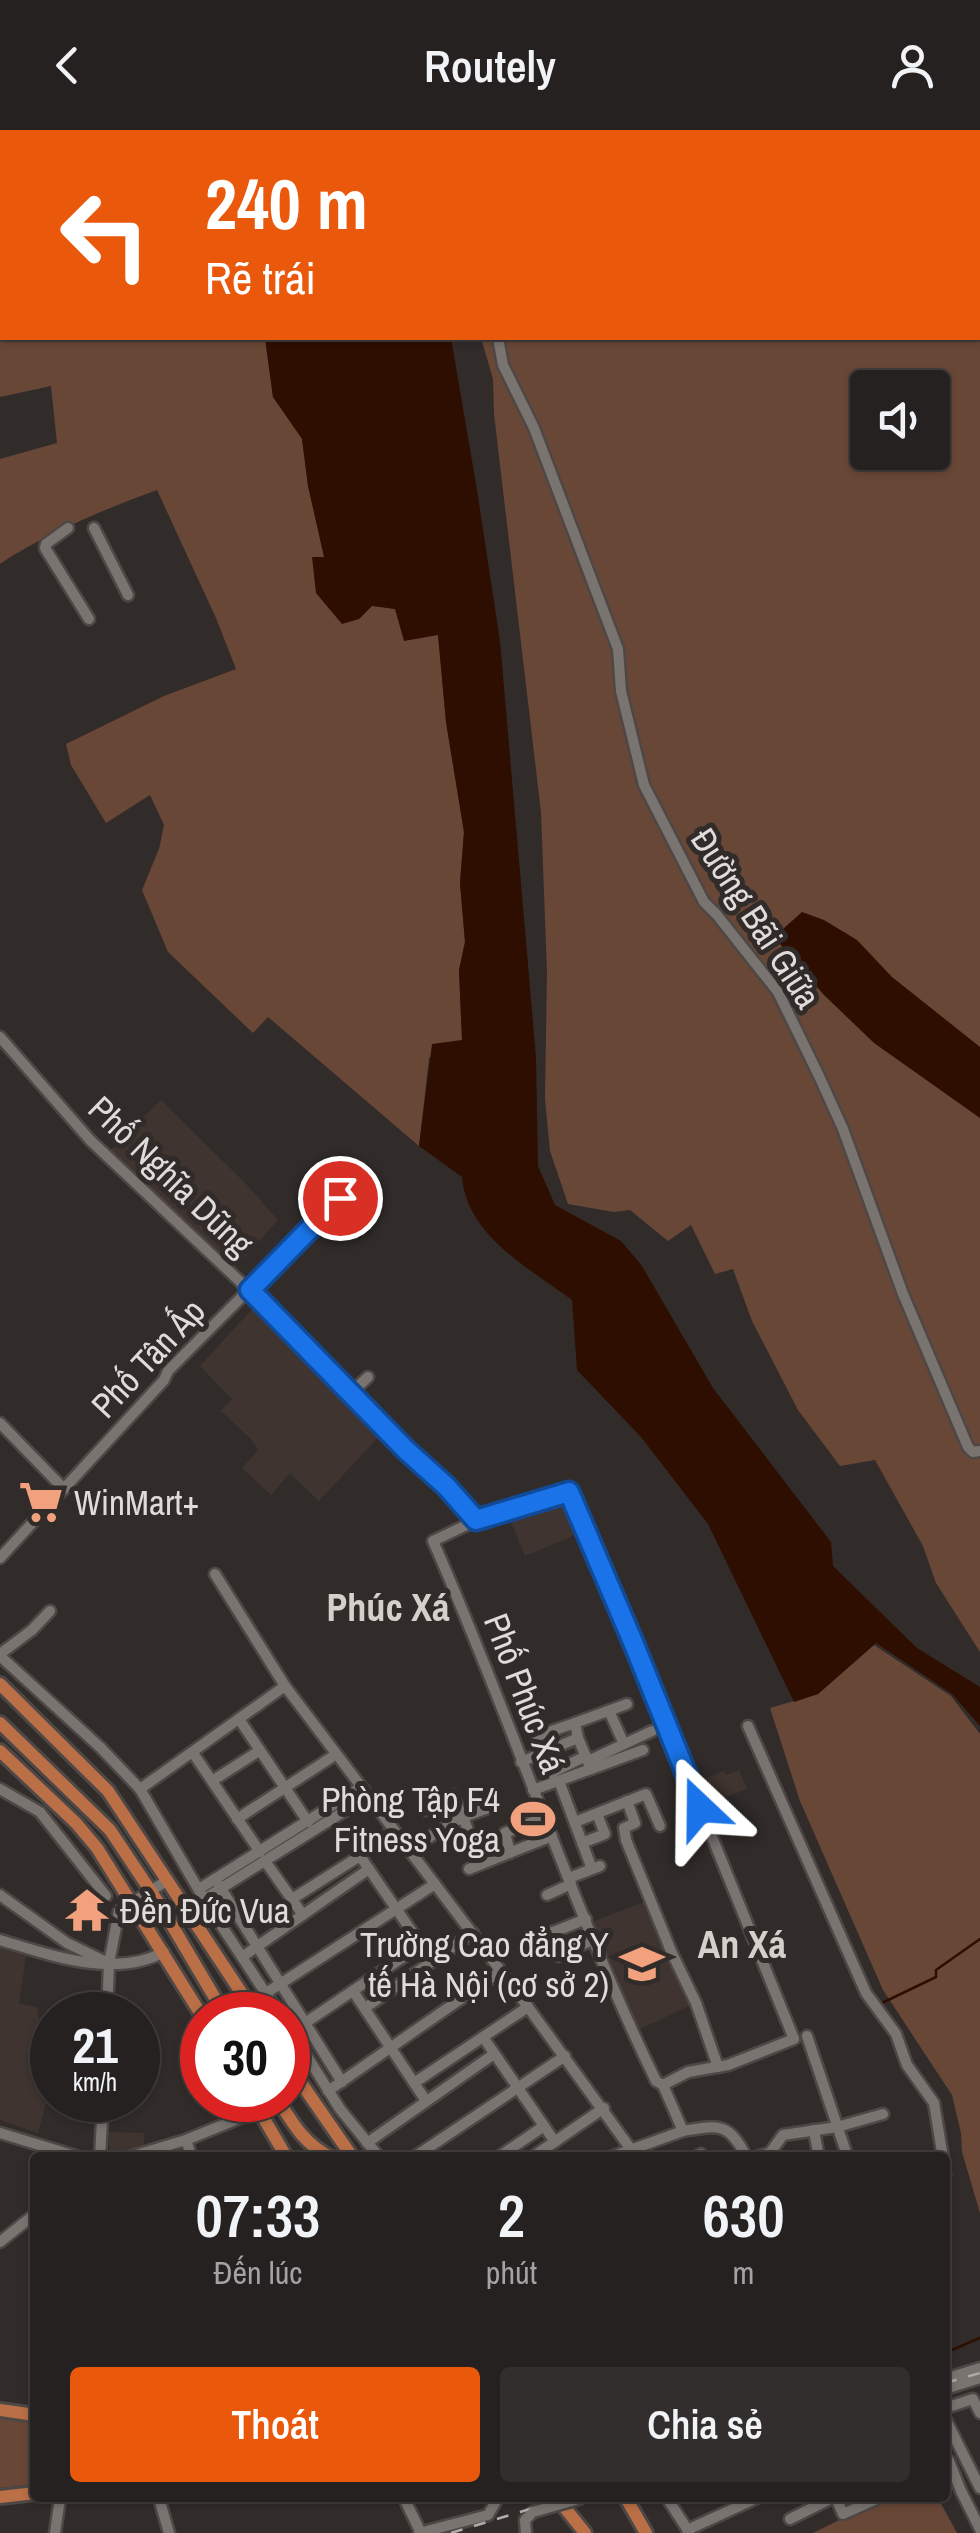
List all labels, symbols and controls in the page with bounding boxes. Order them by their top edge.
text: Routely [424,35,556,96]
icon: back [40,38,95,93]
icon: person [885,38,940,93]
text: 240 m [205,157,368,251]
icon: left [40,170,170,300]
text: Rẽ trái [205,247,316,308]
map controls [850,370,950,470]
button: sound [850,370,950,470]
street label: Đường Bãi Giữa [680,819,832,1017]
street label: Phố Nghĩa Dũng [78,1085,264,1267]
pin [298,1156,383,1241]
icon: arrive [313,1171,368,1226]
street label: Phố Tân Ấp [81,1288,215,1428]
supermarket icon: WinMart+ [17,1478,65,1526]
place label: WinMart+ [74,1479,199,1526]
district label: Phúc Xá [327,1582,450,1633]
street label: Phố Phúc Xá [473,1607,577,1780]
position arrow [648,1756,752,1860]
place label: Phòng Tập F4 Fitness Yoga [321,1776,500,1863]
sports icon: Phòng Tập F4 Fitness Yoga [509,1795,557,1843]
temple icon: Đền Đức Vua [63,1886,111,1934]
place label: Đền Đức Vua [120,1887,290,1934]
district label: An Xá [698,1919,787,1970]
place label: Trường Cao đẳng Y tế Hà Nội (cơ sở 2) [360,1921,609,2008]
school or university icon: Trường Cao đẳng Y tế Hà Nội (cơ sở 2) [618,1940,666,1988]
speed limit sign: 30 [180,1992,310,2122]
text: 21 [72,2011,118,2079]
text: km/h [73,2065,117,2099]
text: 07:33 [195,2175,320,2256]
text: 2 [498,2175,525,2256]
text: 630 [702,2175,785,2256]
text: Đến lúc [213,2251,302,2294]
text: phút [486,2251,537,2294]
text: m [733,2251,754,2294]
button: Thoát [70,2367,480,2482]
button: Chia sẻ [500,2367,910,2482]

